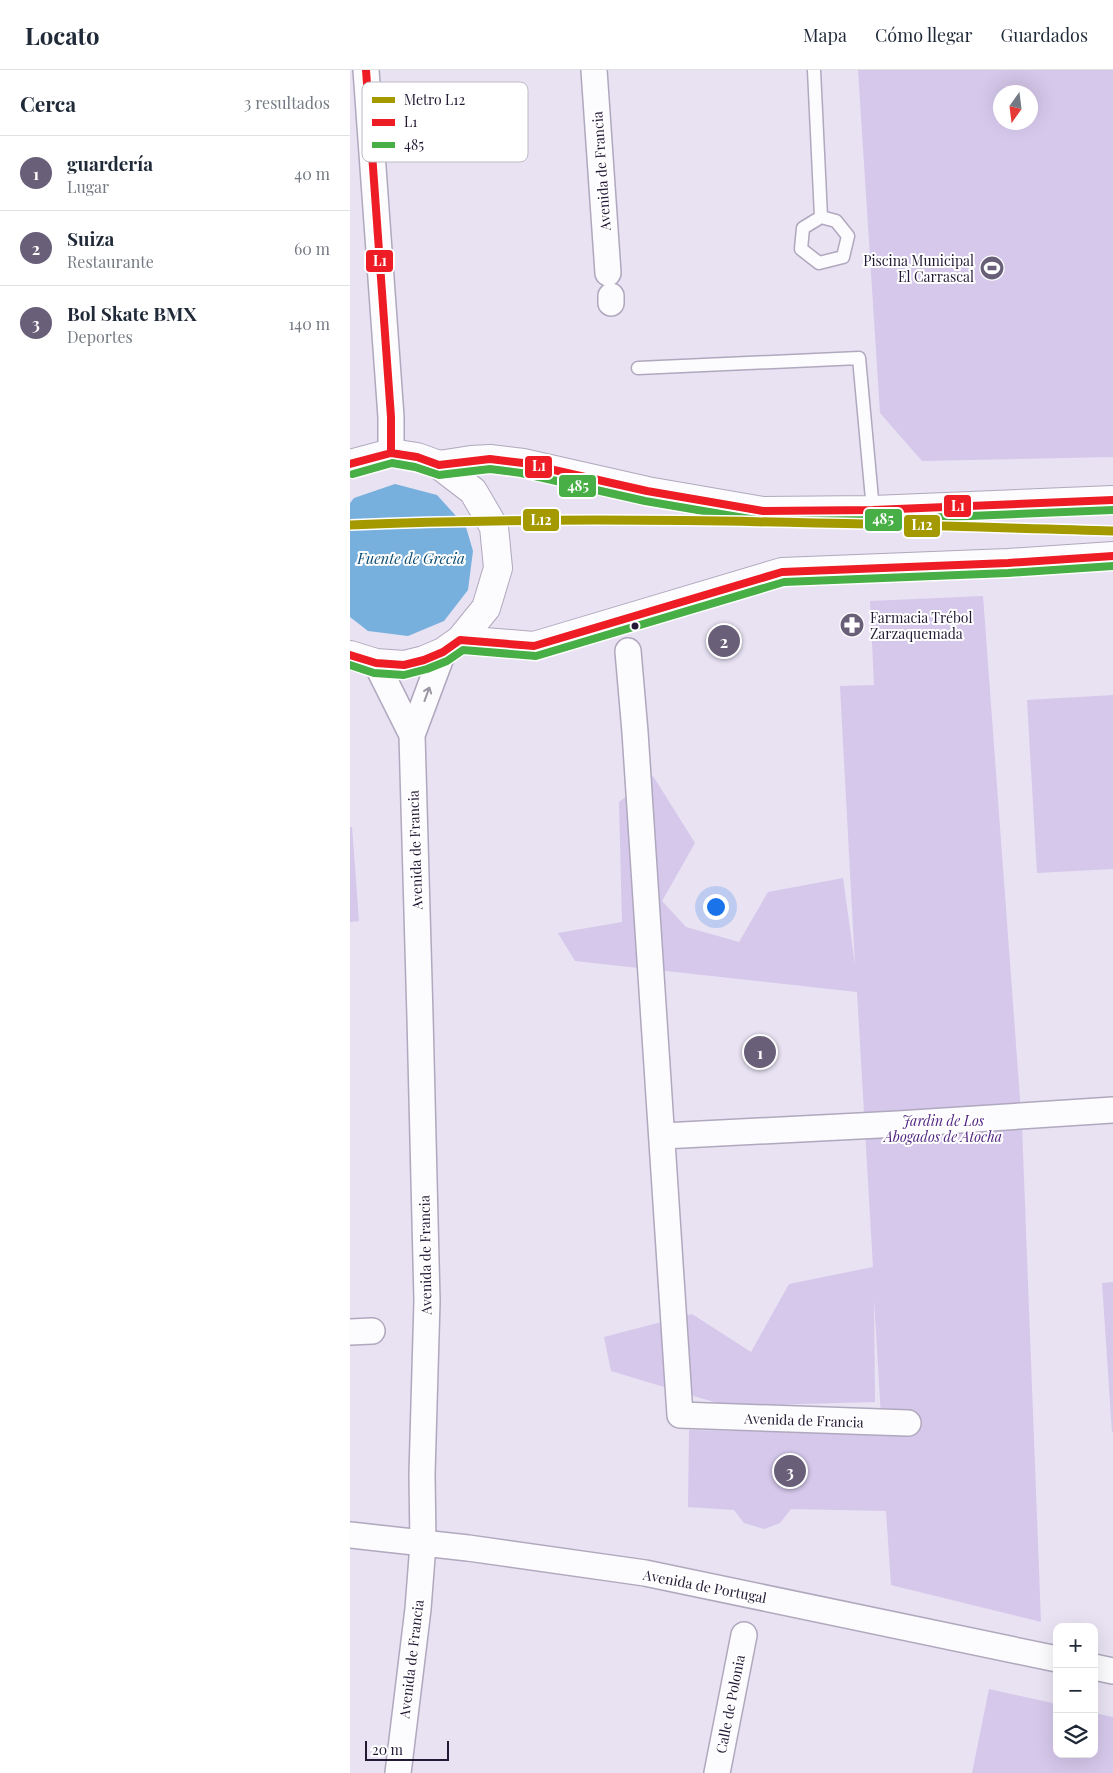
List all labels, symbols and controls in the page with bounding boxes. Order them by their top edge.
text: Locato [25,19,99,51]
text: Mapa [803,23,847,47]
text: Cómo llegar [875,23,972,47]
text: Guardados [1000,23,1088,47]
legend [362,82,528,162]
north arrow [993,85,1038,130]
text: Cerca [20,89,76,117]
text: Metro L12 [404,90,466,109]
text: 3 resultados [244,92,330,113]
street label: Avenida de Francia [587,111,615,232]
text: L1 [404,112,417,131]
text: 485 [404,135,424,154]
text: guardería [67,150,153,176]
text: 1 [33,163,39,184]
text: 40 m [294,163,330,184]
text: Lugar [67,176,109,197]
text: Suiza [67,225,114,251]
text: 2 [32,238,40,259]
text: 60 m [294,238,330,259]
line badge: L1 [365,249,394,273]
text: Restaurante [67,251,154,272]
text: L1 [373,251,387,270]
place label: Piscina Municipal El Carrascal [863,251,974,286]
sports icon: Piscina Municipal El Carrascal [979,255,1005,281]
text: Bol Skate BMX [67,300,197,326]
text: 3 [32,313,40,334]
text: 140 m [288,313,330,334]
text: Deportes [67,326,133,347]
line badge: L1 [524,455,553,479]
text: L1 [532,456,546,475]
line badge: 485 [558,474,597,498]
text: 485 [567,476,589,495]
line badge: L1 [943,494,972,518]
text: L1 [951,496,965,515]
line badge: L12 [522,508,560,532]
line badge: 485 [864,508,903,532]
text: 485 [872,509,894,528]
text: L12 [530,510,552,529]
line badge: L12 [903,514,941,538]
text: L12 [911,515,933,534]
water label: Fuente de Grecia [356,548,465,568]
place label: Farmacia Trébol Zarzaquemada [870,608,972,643]
pharmacy icon: Farmacia Trébol Zarzaquemada [839,612,865,638]
unlabelled marker [630,621,640,631]
pin: 2 [708,622,740,660]
one-way arrow [423,686,432,702]
street label: Avenida de Francia [403,790,427,911]
your location [703,894,729,920]
pin: 1 [744,1033,776,1071]
park label: Jardin de Los Abogados de Atocha [882,1111,1002,1146]
street label: Avenida de Francia [414,1195,436,1316]
street label: Avenida de Francia [743,1408,864,1432]
pin: 3 [774,1452,806,1490]
street label: Avenida de Portugal [641,1565,768,1607]
street label: Avenida de Francia [394,1598,428,1721]
map controls [1053,1623,1098,1758]
button: + [1053,1623,1098,1668]
street label: Calle de Polonia [711,1653,749,1755]
button: − [1053,1668,1098,1713]
button: layers [1053,1713,1098,1758]
scale bar [365,1738,449,1761]
text: 20 m [372,1740,403,1759]

